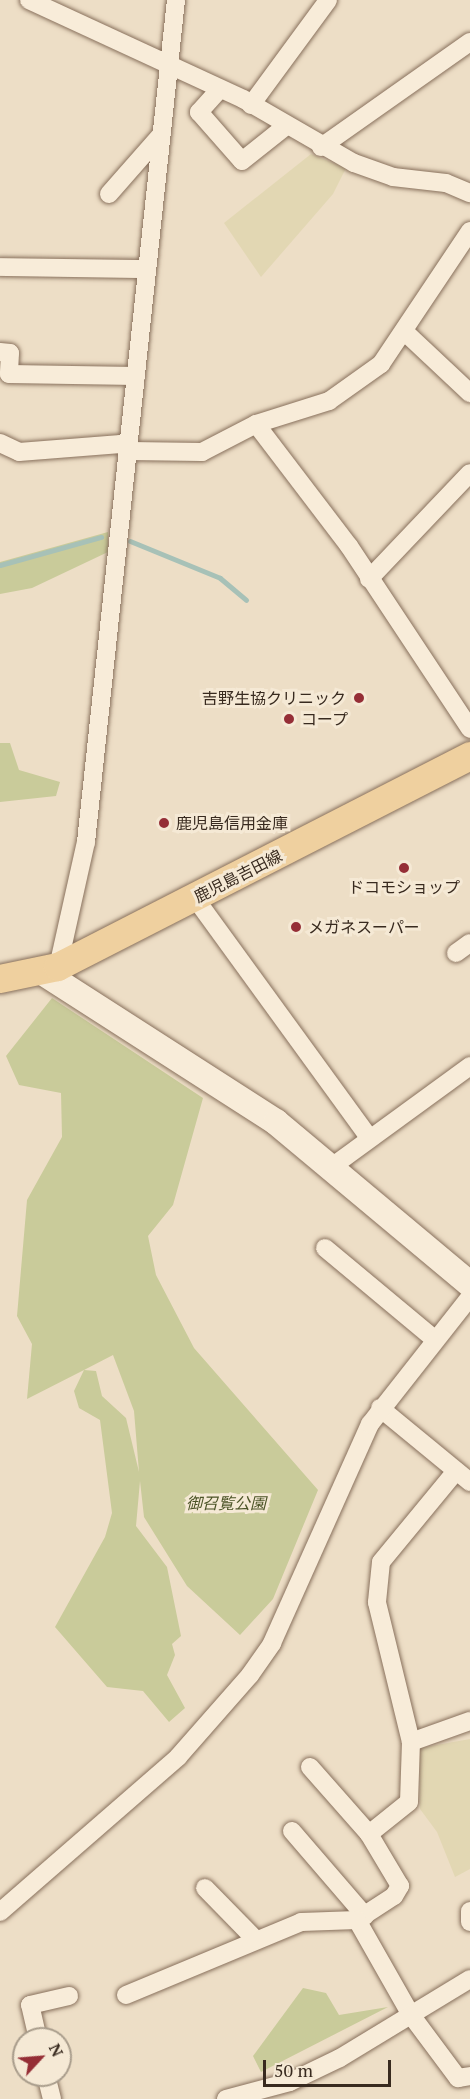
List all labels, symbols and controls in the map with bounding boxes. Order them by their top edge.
place label: 吉野生協クリニック [202,688,346,708]
marker: 吉野生協クリニック [350,689,368,707]
place label: コープ [301,709,349,729]
marker: コープ [282,712,296,726]
place label: 鹿児島信用金庫 [176,813,288,833]
marker: 鹿児島信用金庫 [157,816,171,830]
street label: 鹿児島吉田線 [191,846,285,906]
marker: ドコモショップ [397,861,411,875]
place label: ドコモショップ [348,877,460,897]
place label: メガネスーパー [308,917,420,937]
marker: メガネスーパー [289,920,303,934]
park label: 御召覧公園 [186,1493,266,1513]
north arrow [12,2027,72,2087]
text: N [44,2040,69,2060]
scale bar [266,2048,394,2086]
text: 50 m [274,2058,313,2082]

